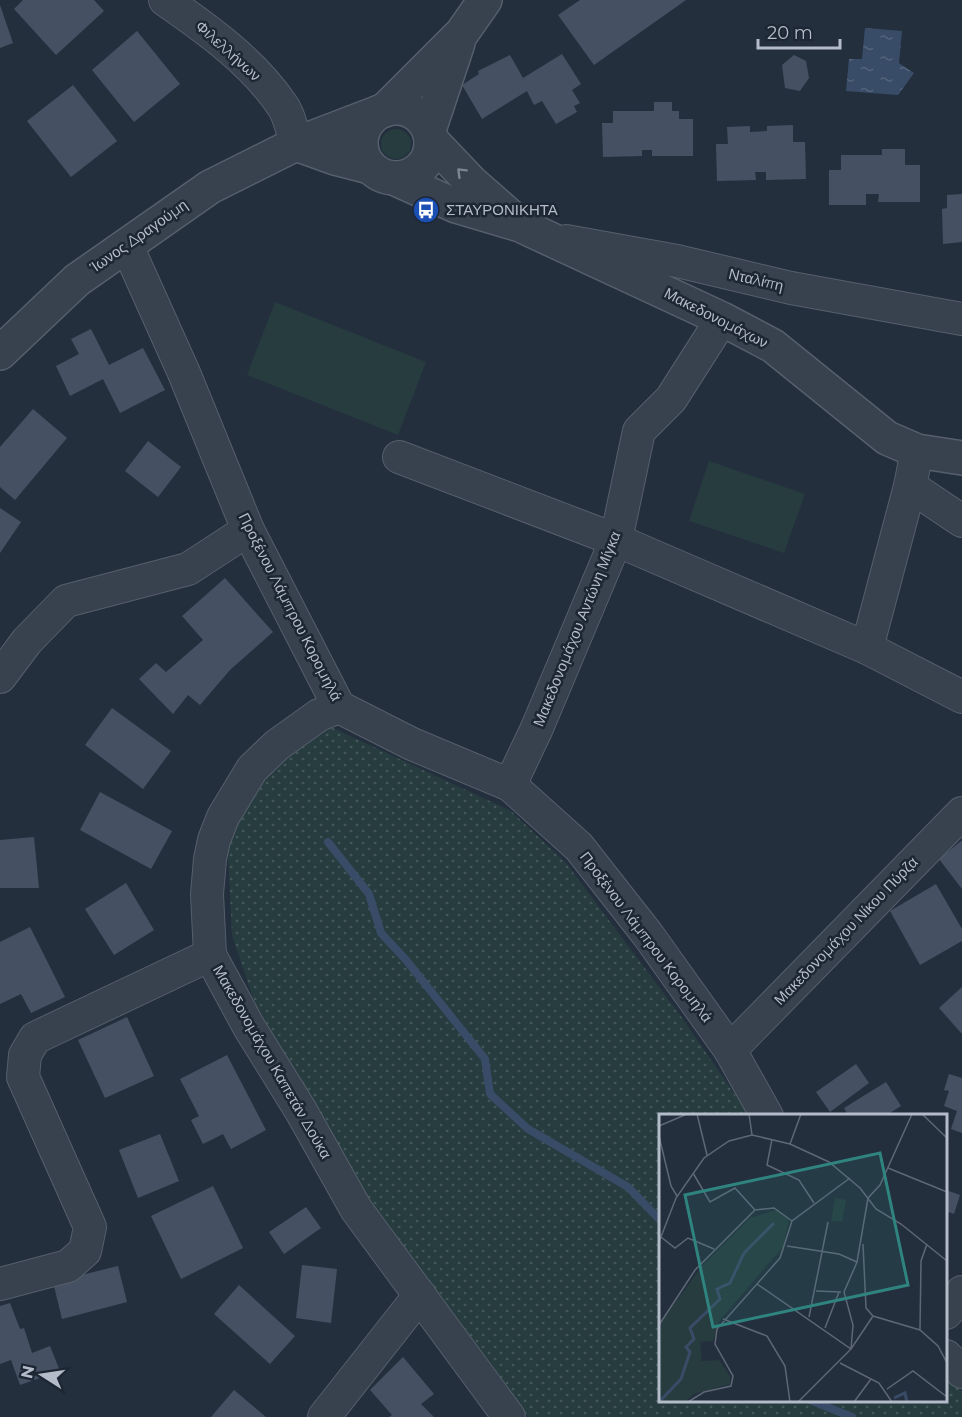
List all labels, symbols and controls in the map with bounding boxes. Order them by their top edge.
scale bar [758,12,840,50]
street label: Φιλελλήνων [192,16,265,85]
text: 20 m [767,22,813,44]
one-way arrow [457,168,467,179]
street label: Ίωνος Δραγούμη [85,195,191,277]
bus stop icon: ΣΤΑΥΡΟΝΙΚΗΤΑ [411,195,441,225]
place label: ΣΤΑΥΡΟΝΙΚΗΤΑ [446,200,558,219]
street label: Νταλίπη [727,264,785,295]
street label: Μακεδονομάχων [661,283,771,352]
street label: Προξένου Λάμπρου Κορομηλά [235,510,346,704]
street label: Μακεδονομάχου Αντώνη Μίγκα [529,528,625,729]
street label: Προξένου Λάμπρου Κορομηλά [576,848,717,1026]
street label: Μακεδονομάχου Νίκου Πύρζα [770,852,922,1009]
street label: Μακεδονομάχου Καπετάν Δούκα [209,962,336,1162]
inset map [659,1114,947,1402]
north arrow [12,1345,72,1405]
text: N [17,1364,38,1380]

